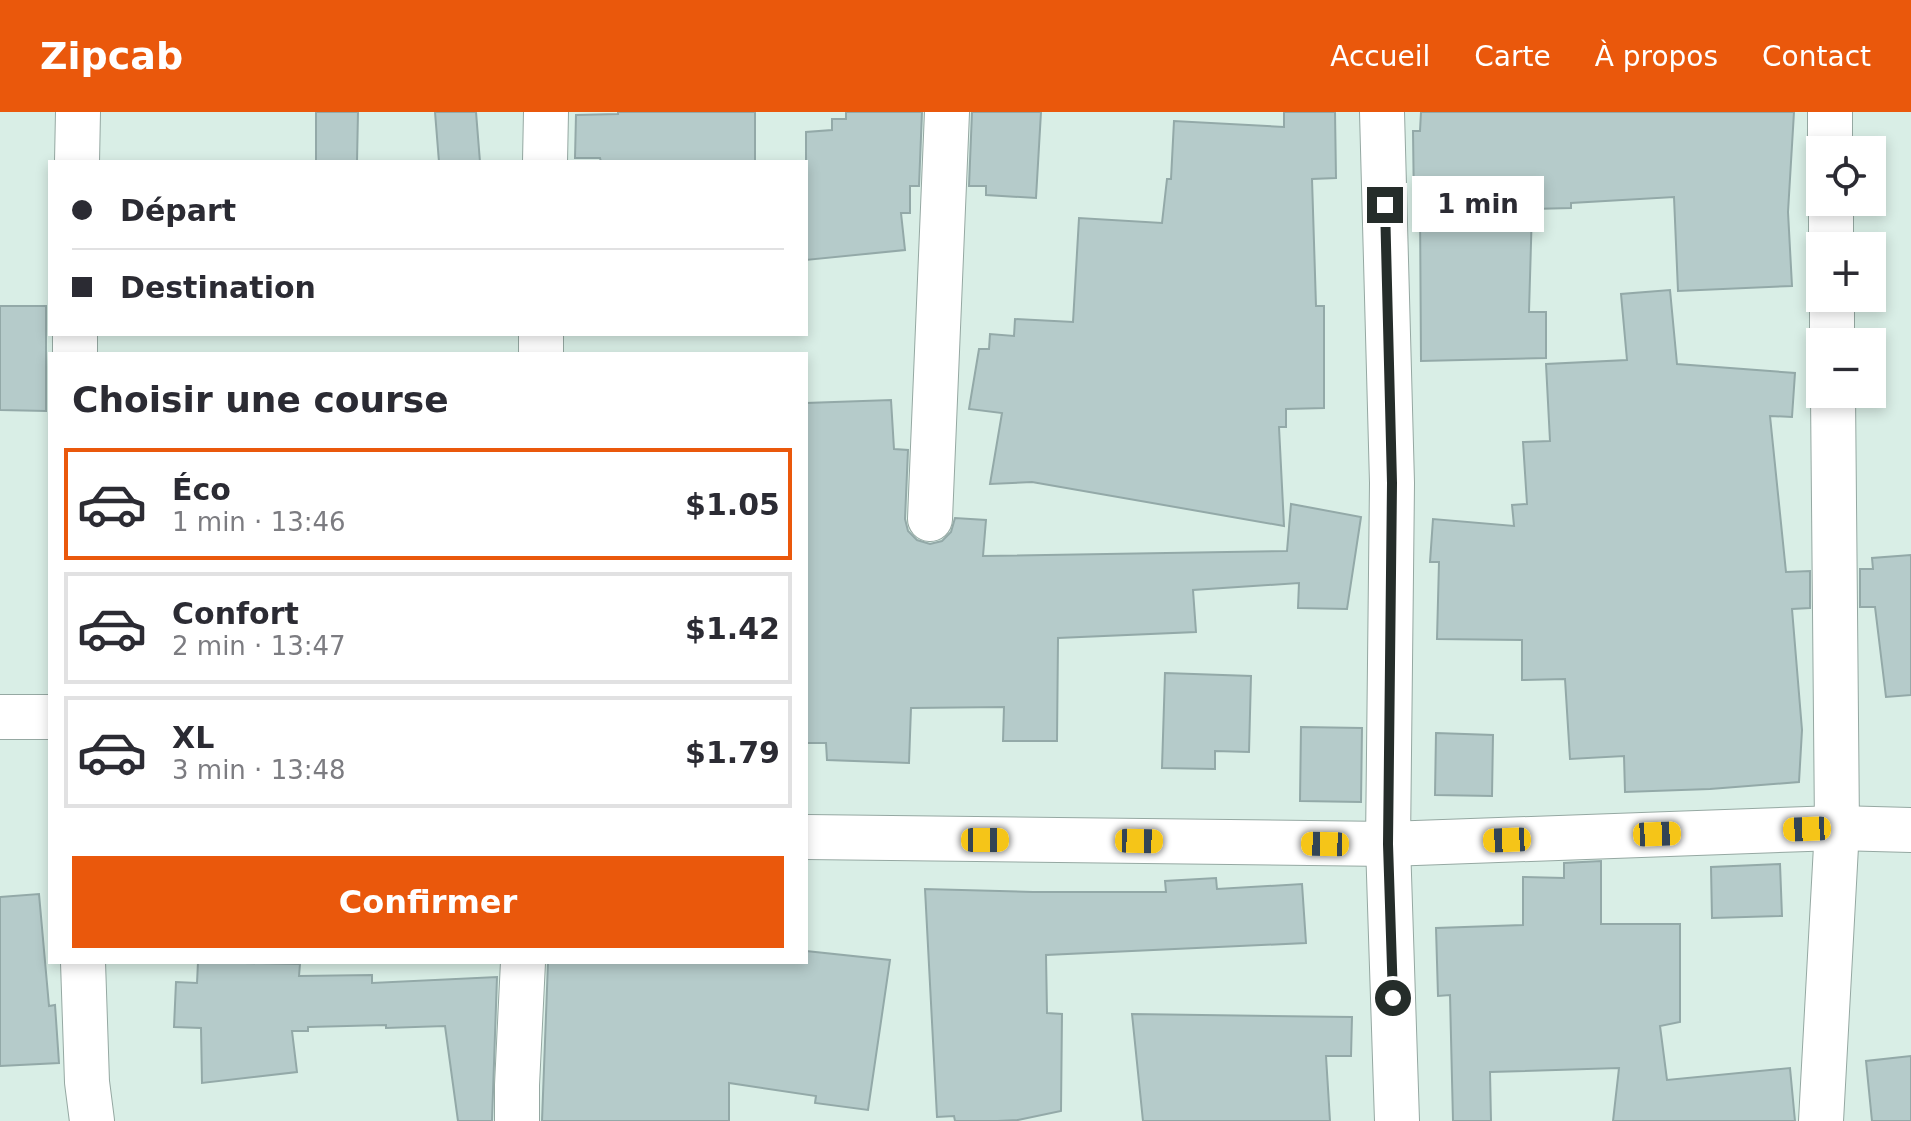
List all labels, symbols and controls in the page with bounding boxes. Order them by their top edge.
text: Zipcab [40,34,183,78]
text: Accueil [1330,40,1430,73]
text: Carte [1474,40,1551,73]
text: À propos [1595,40,1718,73]
text: Contact [1762,40,1871,73]
map controls [1806,136,1886,408]
button: locate [1806,136,1886,216]
callout: 1 min [1413,177,1545,233]
route end [1367,187,1403,223]
text: 1 min [1437,189,1519,219]
text: Départ [120,193,236,228]
button: + [1806,232,1886,312]
text: Destination [120,270,316,305]
button: − [1806,328,1886,408]
text: Choisir une course [72,379,449,420]
icon: car [76,468,148,540]
text: Éco [172,472,231,507]
text: $1.05 [685,487,780,522]
text: 1 min · 13:46 [172,507,346,537]
icon: car [76,592,148,664]
text: Confort [172,596,299,631]
text: $1.42 [685,611,780,646]
text: 2 min · 13:47 [172,631,346,661]
icon: car [76,716,148,788]
text: XL [172,720,214,755]
text: $1.79 [685,735,780,770]
text: 3 min · 13:48 [172,755,346,785]
car [1783,816,1831,842]
car [1633,821,1681,847]
car [1483,827,1531,853]
car [961,828,1009,852]
car [1115,829,1163,853]
car [1301,832,1349,856]
button: Confirmer [72,856,784,948]
route start [1375,980,1411,1016]

